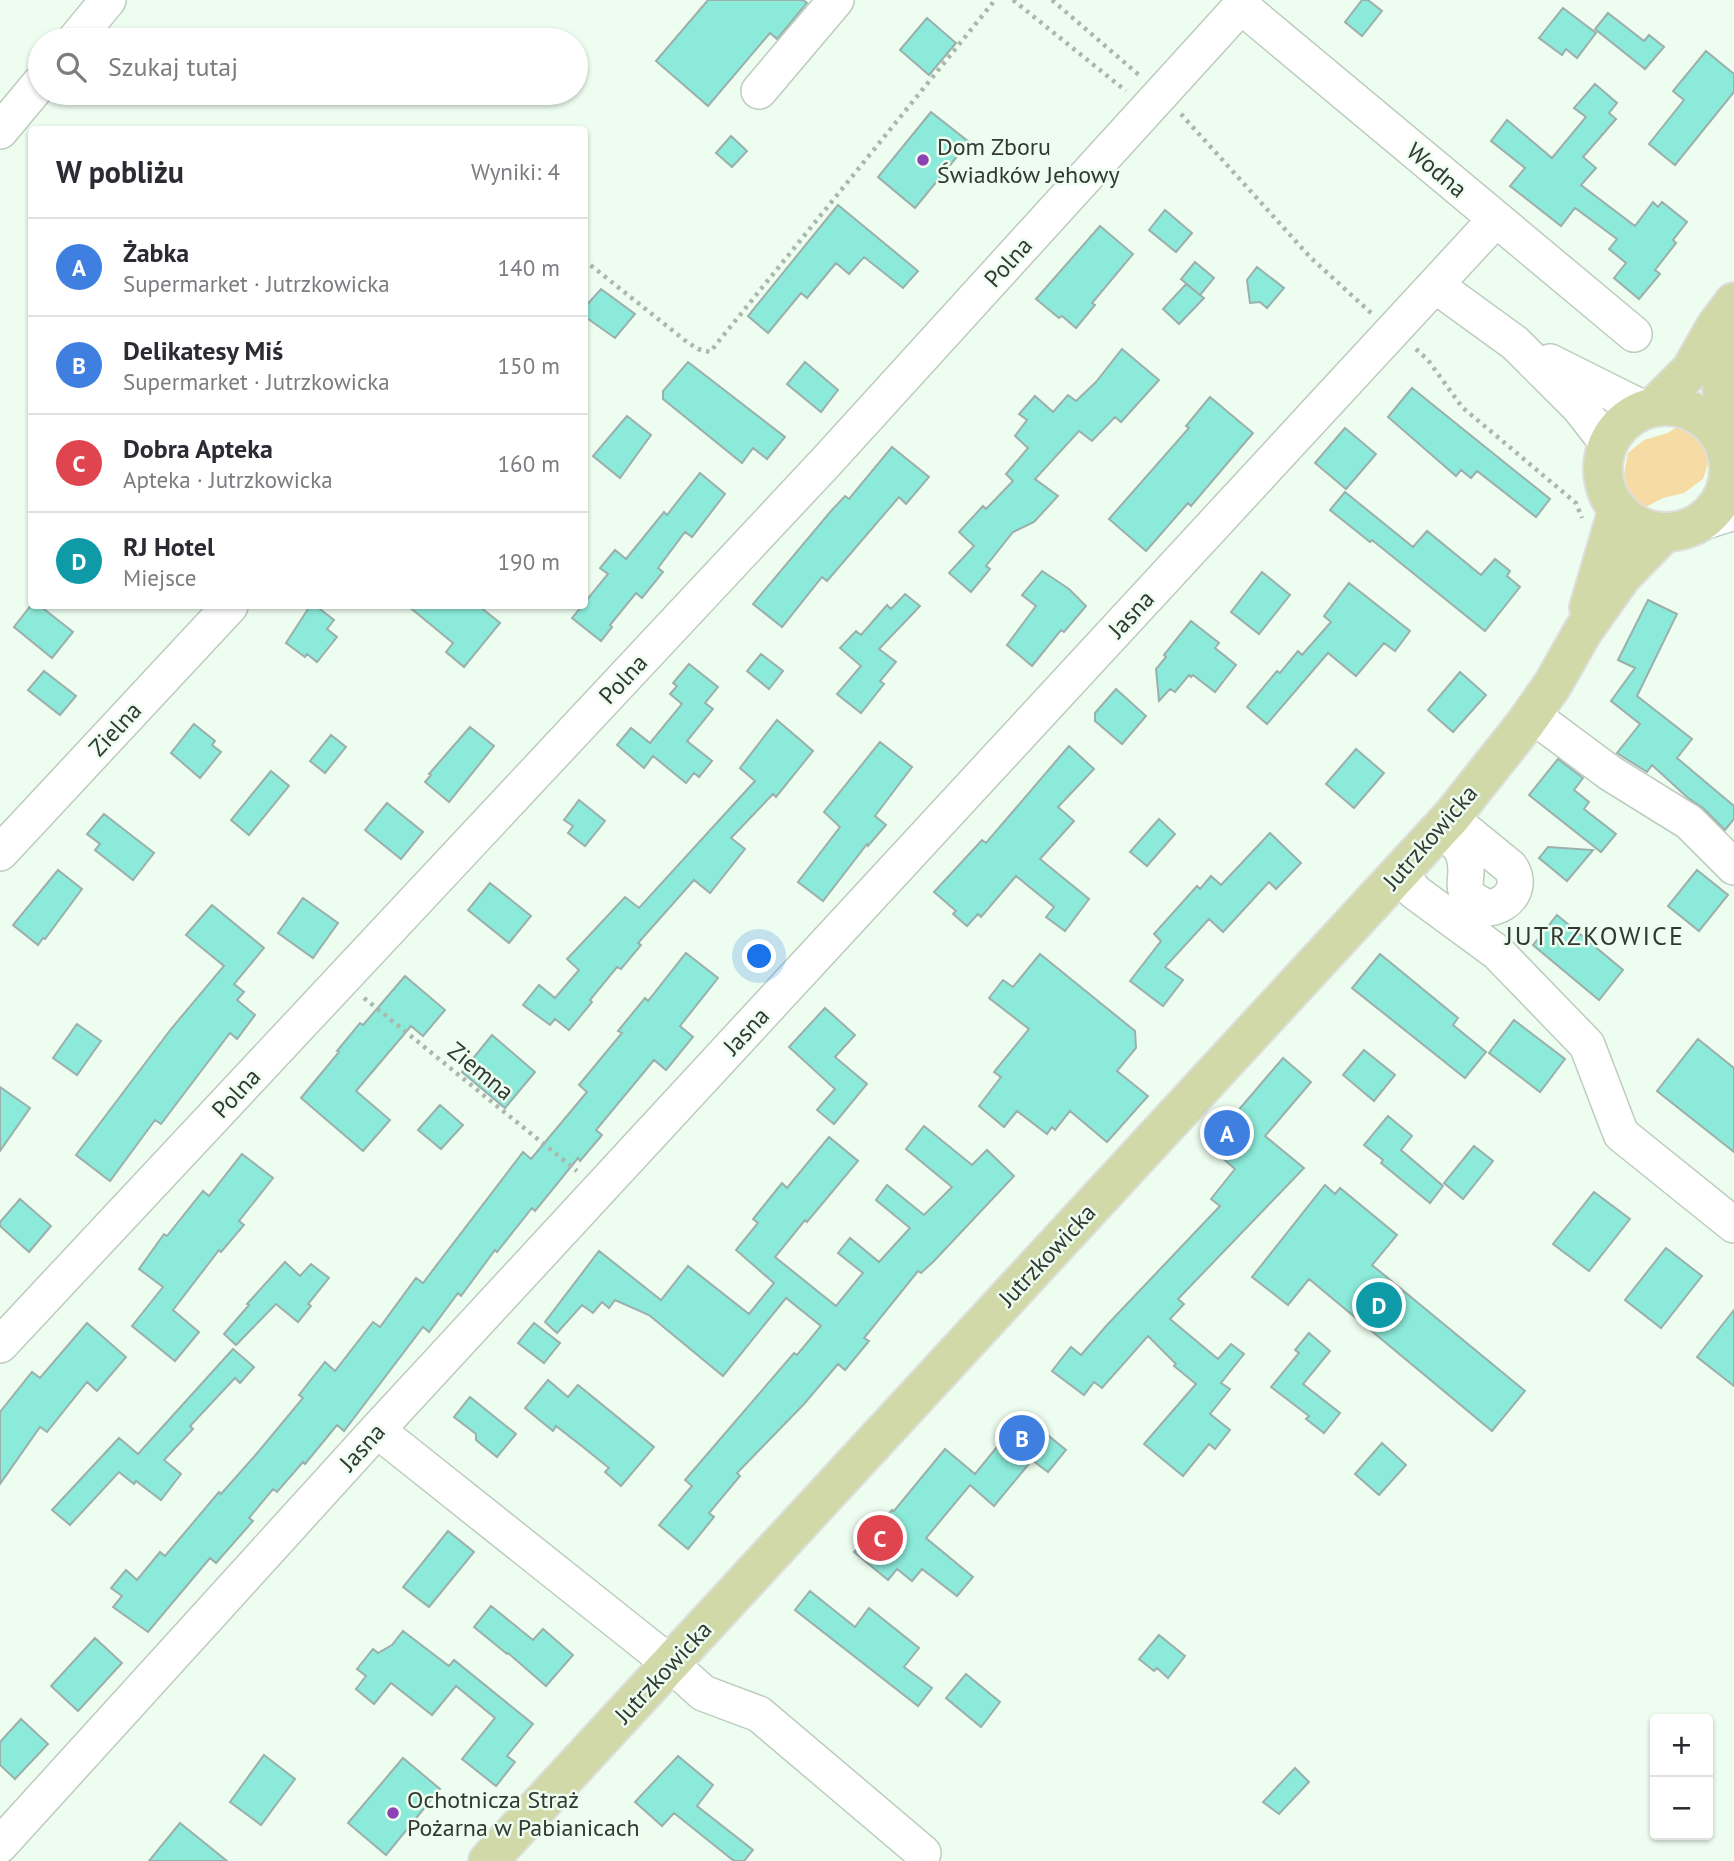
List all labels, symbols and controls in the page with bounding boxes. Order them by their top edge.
search box [28,28,588,105]
icon: search [52,48,90,86]
text: Szukaj tutaj [108,50,238,83]
place label: Dom Zboru Świadków Jehowy [937,131,1120,190]
street label: Wodna [1400,136,1474,204]
text: W pobliżu [56,152,184,191]
marker: Dom Zboru Świadków Jehowy [915,152,931,168]
text: Wyniki: 4 [471,157,560,186]
street label: Polna [977,230,1039,294]
text: Żabka [123,236,189,269]
text: A [72,253,86,282]
text: 140 m [498,253,560,282]
text: Supermarket · Jutrzkowicka [123,269,390,298]
text: Delikatesy Miś [123,334,283,367]
text: B [72,351,86,380]
text: 150 m [498,351,560,380]
text: Supermarket · Jutrzkowicka [123,367,390,396]
text: Dobra Apteka [123,432,273,465]
text: C [73,449,85,478]
text: 160 m [498,449,560,478]
text: Apteka · Jutrzkowicka [123,465,333,494]
text: RJ Hotel [123,530,215,563]
text: D [72,547,86,576]
text: 190 m [498,547,560,576]
text: Miejsce [123,563,196,592]
street label: Jasna [1101,584,1161,645]
street label: Polna [592,647,654,711]
street label: Zielna [82,695,148,763]
street label: Jutrzkowicka [1375,778,1484,897]
district label: JUTRZKOWICE [1504,919,1685,952]
your location [742,939,776,973]
street label: Jasna [716,1001,776,1062]
street label: Ziemna [442,1035,520,1107]
street label: Polna [205,1061,267,1125]
pin: A [1204,1107,1250,1159]
street label: Jutrzkowicka [991,1197,1102,1313]
pin: D [1356,1279,1402,1331]
pin: B [999,1412,1045,1464]
street label: Jasna [332,1417,392,1478]
pin: C [857,1512,903,1564]
street label: Jutrzkowicka [607,1614,718,1730]
map controls [1650,1714,1713,1840]
button: + [1650,1714,1713,1777]
button: − [1650,1777,1713,1840]
place label: Ochotnicza Straż Pożarna w Pabianicach [407,1784,640,1843]
marker: Ochotnicza Straż Pożarna w Pabianicach [385,1805,401,1821]

